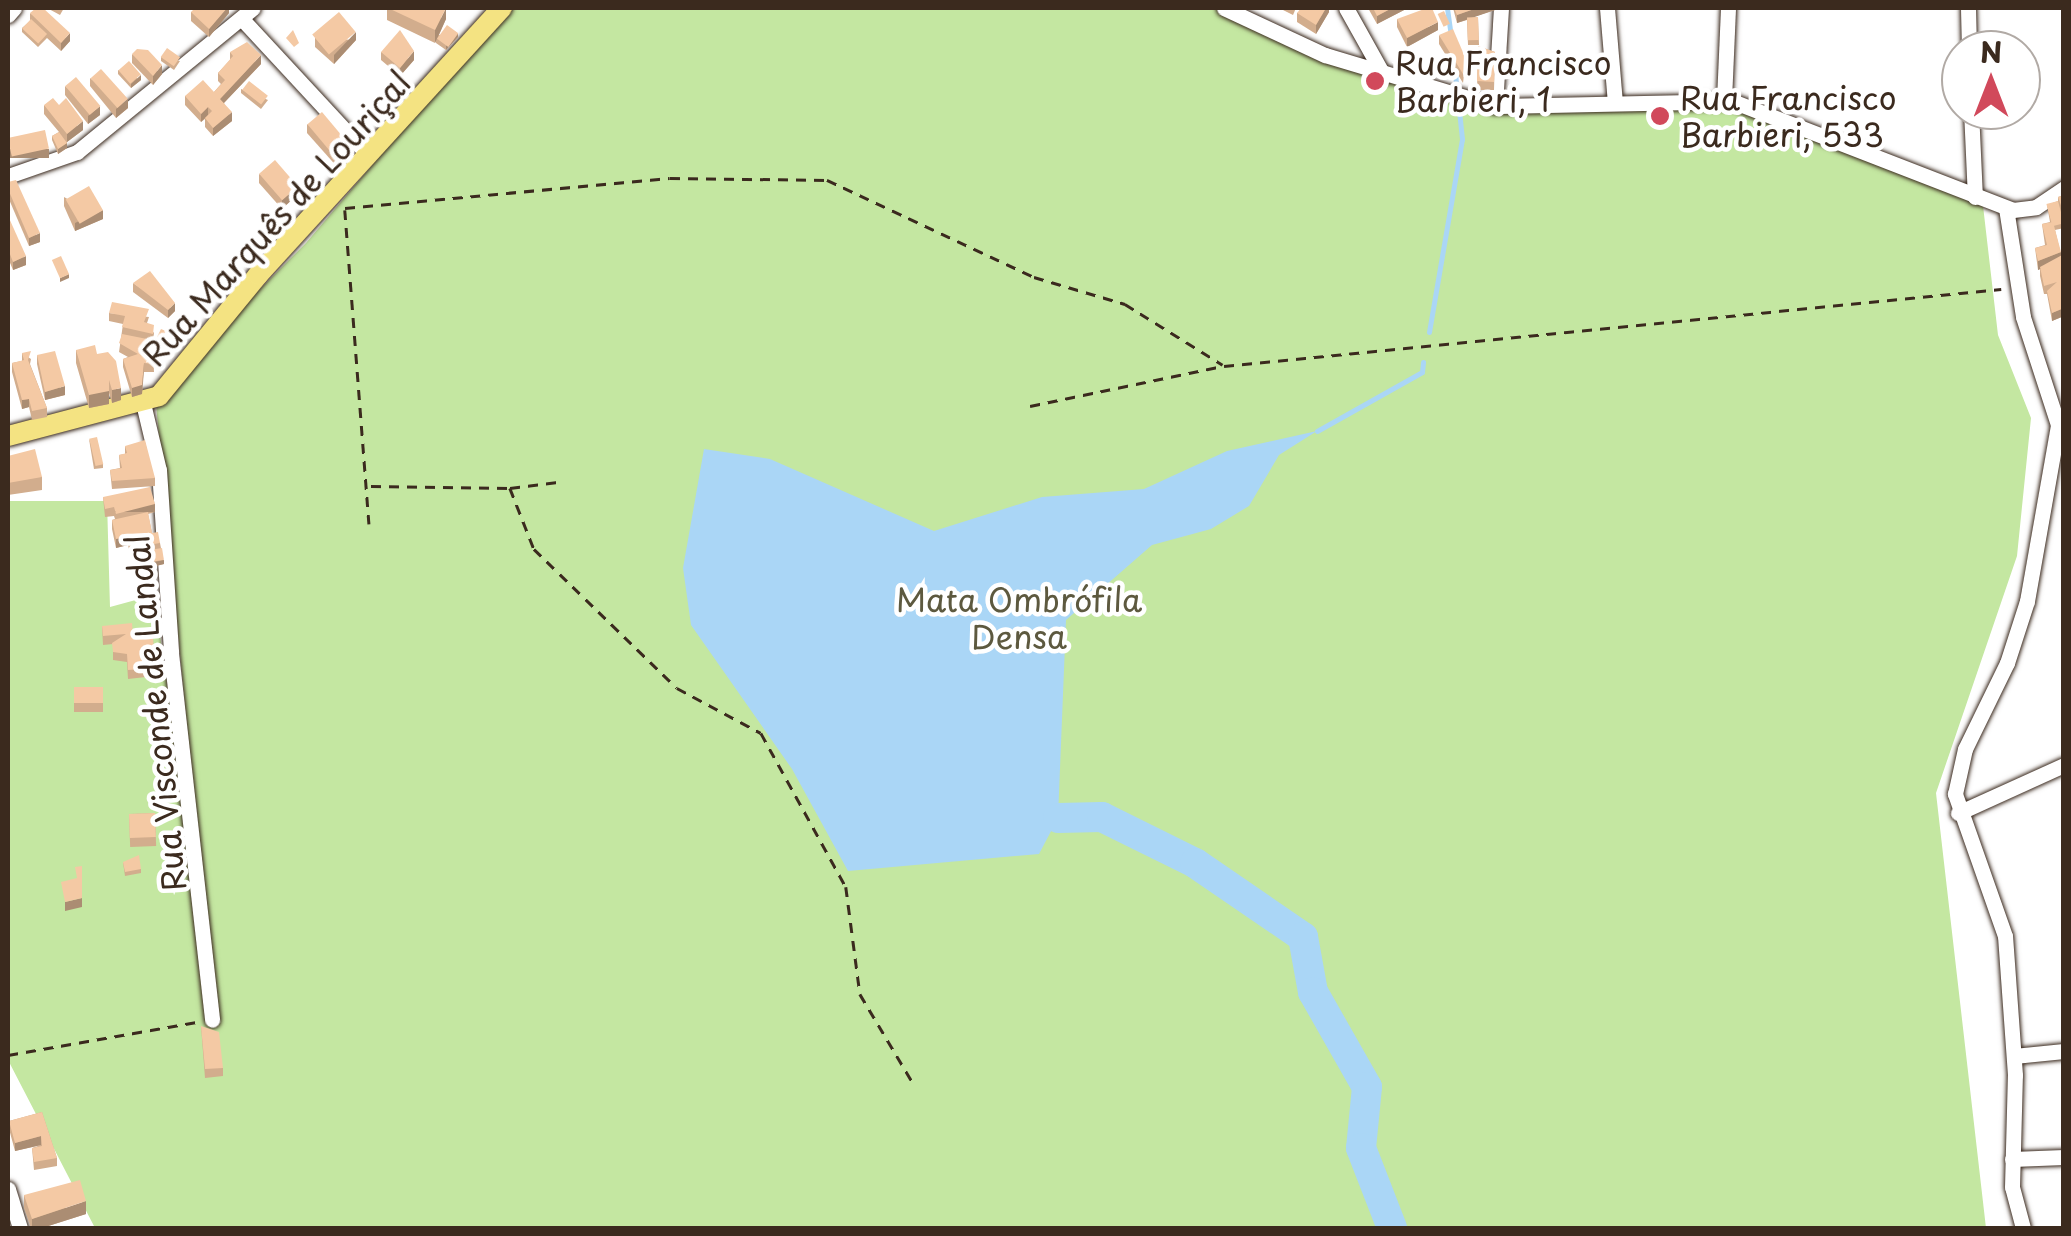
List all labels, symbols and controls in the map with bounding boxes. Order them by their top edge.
north arrow [1941,30,2041,130]
text: N [1980,30,2002,73]
place label: Rua Francisco Barbieri, 1 [1395,44,1614,119]
street label: Rua Marquês de Louriçal [133,62,419,374]
marker: Rua Francisco Barbieri, 1 [1364,70,1386,92]
place label: Rua Francisco Barbieri, 533 [1680,79,1899,154]
marker: Rua Francisco Barbieri, 533 [1649,105,1671,127]
street label: Rua Visconde de Landal [117,528,193,898]
park label: Mata Ombrófila Densa [895,581,1143,656]

